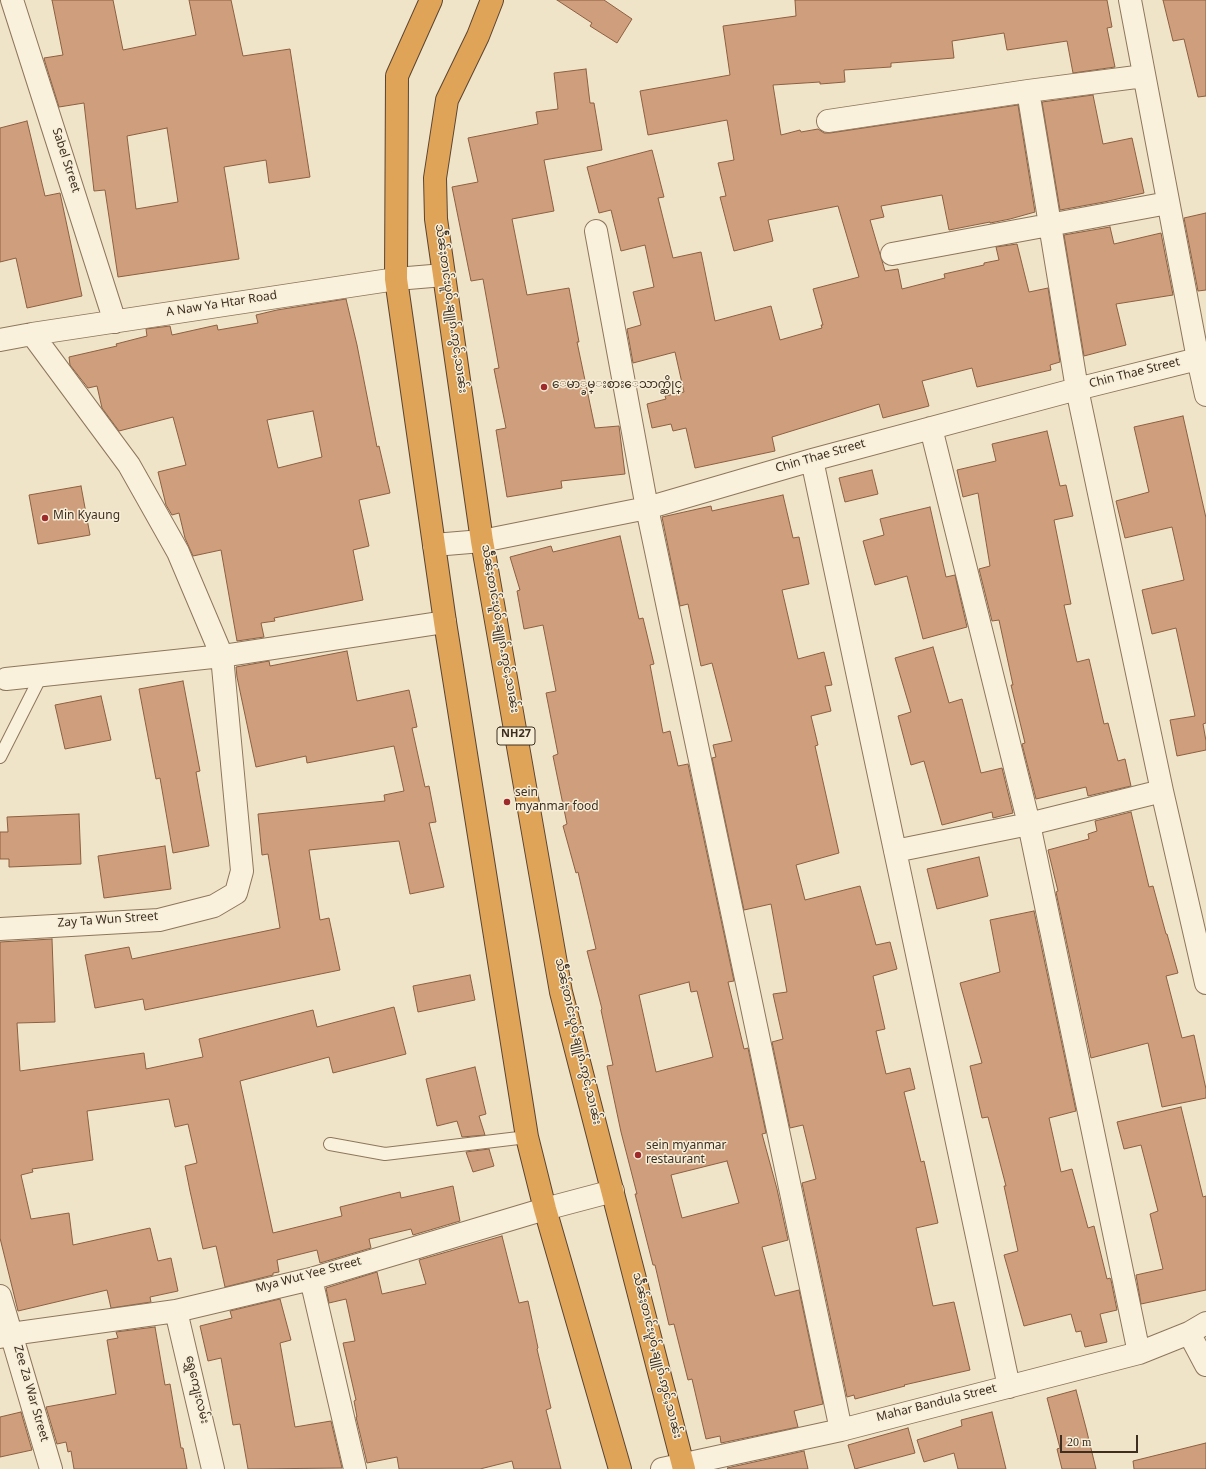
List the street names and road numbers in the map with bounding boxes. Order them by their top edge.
street label: Sabel Street [47,127,81,195]
street label: သဵႅၼ်ႈတၢင်းပူဝ်ႇၶျူၵ်ႉဢွင်ႇသၢၼ်း [430,224,468,394]
street label: A Naw Ya Htar Road [166,290,278,322]
street label: Chin Thae Street [1088,357,1182,393]
street label: Chin Thae Street [774,438,868,478]
street label: သဵႅၼ်ႈတၢင်းပူဝ်ႇၶျူၵ်ႉဢွင်ႇသၢၼ်း [476,544,520,714]
road number: NH27 [497,727,535,745]
street label: Zay Ta Wun Street [57,911,159,933]
street label: သဵႅၼ်ႈတၢင်းပူဝ်ႇၶျူၵ်ႉဢွင်ႇသၢၼ်း [550,957,602,1127]
street label: Mya Wut Yee Street [254,1256,364,1298]
street label: သဵႅၼ်ႈတၢင်းပူဝ်ႇၶျူၵ်ႉဢွင်ႇသၢၼ်း [627,1271,683,1441]
street label: Zee Za War Street [8,1344,50,1444]
street label: ရွှေကျေးလမ်း [180,1354,210,1426]
street label: Mahar Bandula Street [876,1383,998,1427]

